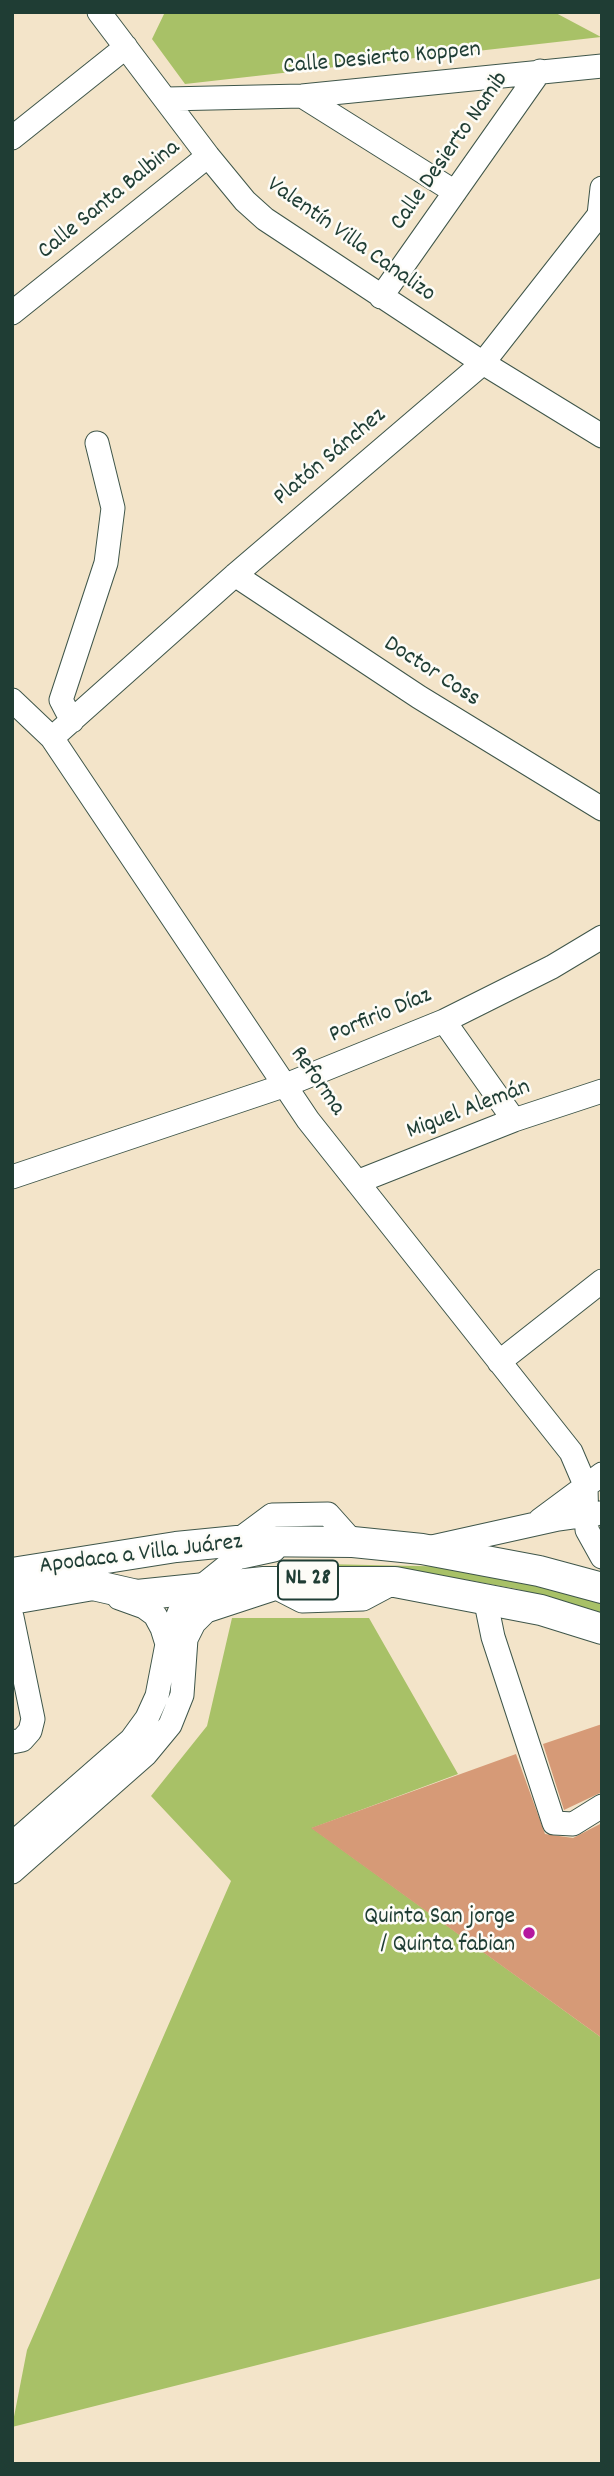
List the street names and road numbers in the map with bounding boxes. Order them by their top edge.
street label: Calle Desierto Koppen [282,37,482,83]
street label: Calle Desierto Namib [386,67,516,237]
street label: Calle Santa Balbina [33,135,187,267]
street label: Valentín Villa Canalizo [260,172,440,310]
street label: Platón Sánchez [269,403,393,513]
street label: Doctor Coss [377,631,485,715]
street label: Porfirio Díaz [326,983,436,1051]
street label: Reforma [282,1042,350,1122]
street label: Miguel Alemán [403,1074,535,1148]
street label: Apodaca a Villa Juárez [38,1529,244,1583]
road number: NL 28 [278,1560,338,1600]

